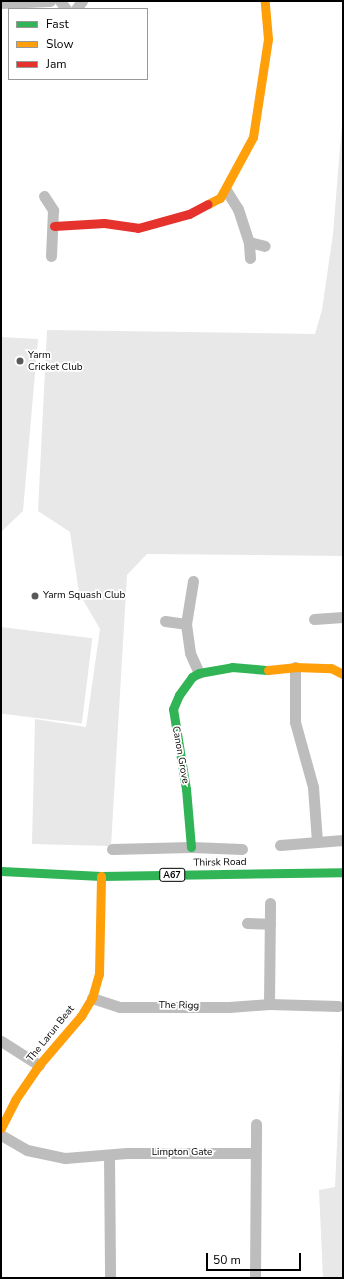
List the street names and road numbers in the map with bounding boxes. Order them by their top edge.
street label: Canon Grove [169,725,191,785]
street label: Thirsk Road [193,857,247,869]
road number: A67 [159,868,185,882]
street label: The Rigg [159,1000,199,1012]
street label: The Larun Beat [25,1004,77,1064]
street label: Limpton Gate [152,1147,212,1159]

